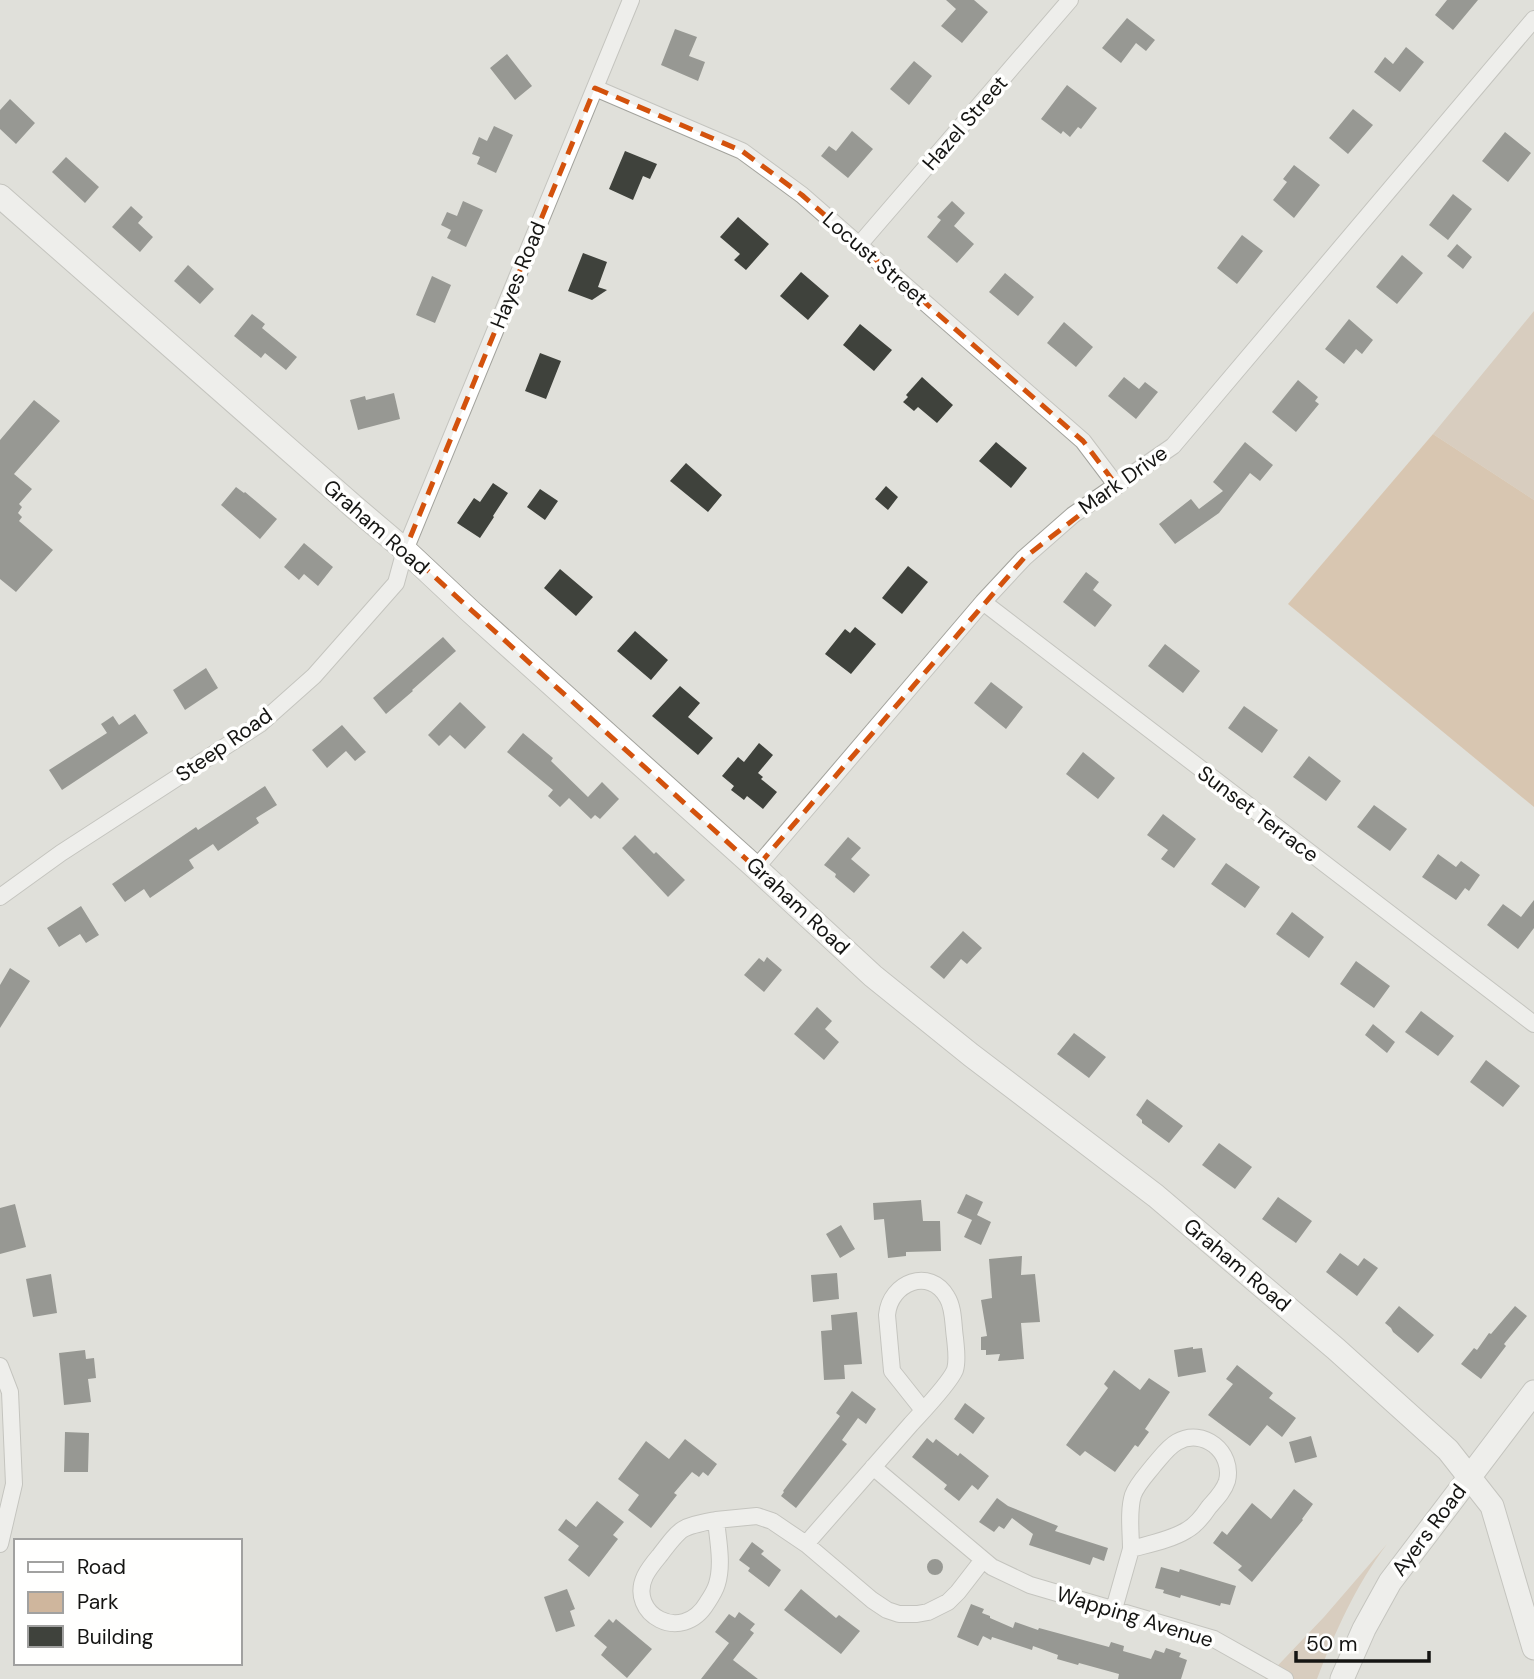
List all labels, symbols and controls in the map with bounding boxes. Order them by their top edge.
street label: Hazel Street [916,70,1014,176]
street label: Locust Street [817,206,933,312]
street label: Hayes Road [484,217,552,333]
street label: Mark Drive [1073,439,1173,521]
street label: Graham Road [317,473,435,581]
street label: Steep Road [170,702,278,788]
street label: Sunset Terrace [1192,759,1324,869]
street label: Graham Road [740,851,856,961]
street label: Graham Road [1178,1212,1296,1318]
street label: Ayers Road [1385,1478,1473,1582]
legend [14,1539,242,1665]
text: Road [77,1553,126,1581]
street label: Wapping Avenue [1053,1580,1217,1654]
text: Park [77,1588,119,1616]
scale bar [1296,1620,1429,1664]
text: Building [77,1623,154,1651]
text: 50 m [1306,1630,1357,1658]

